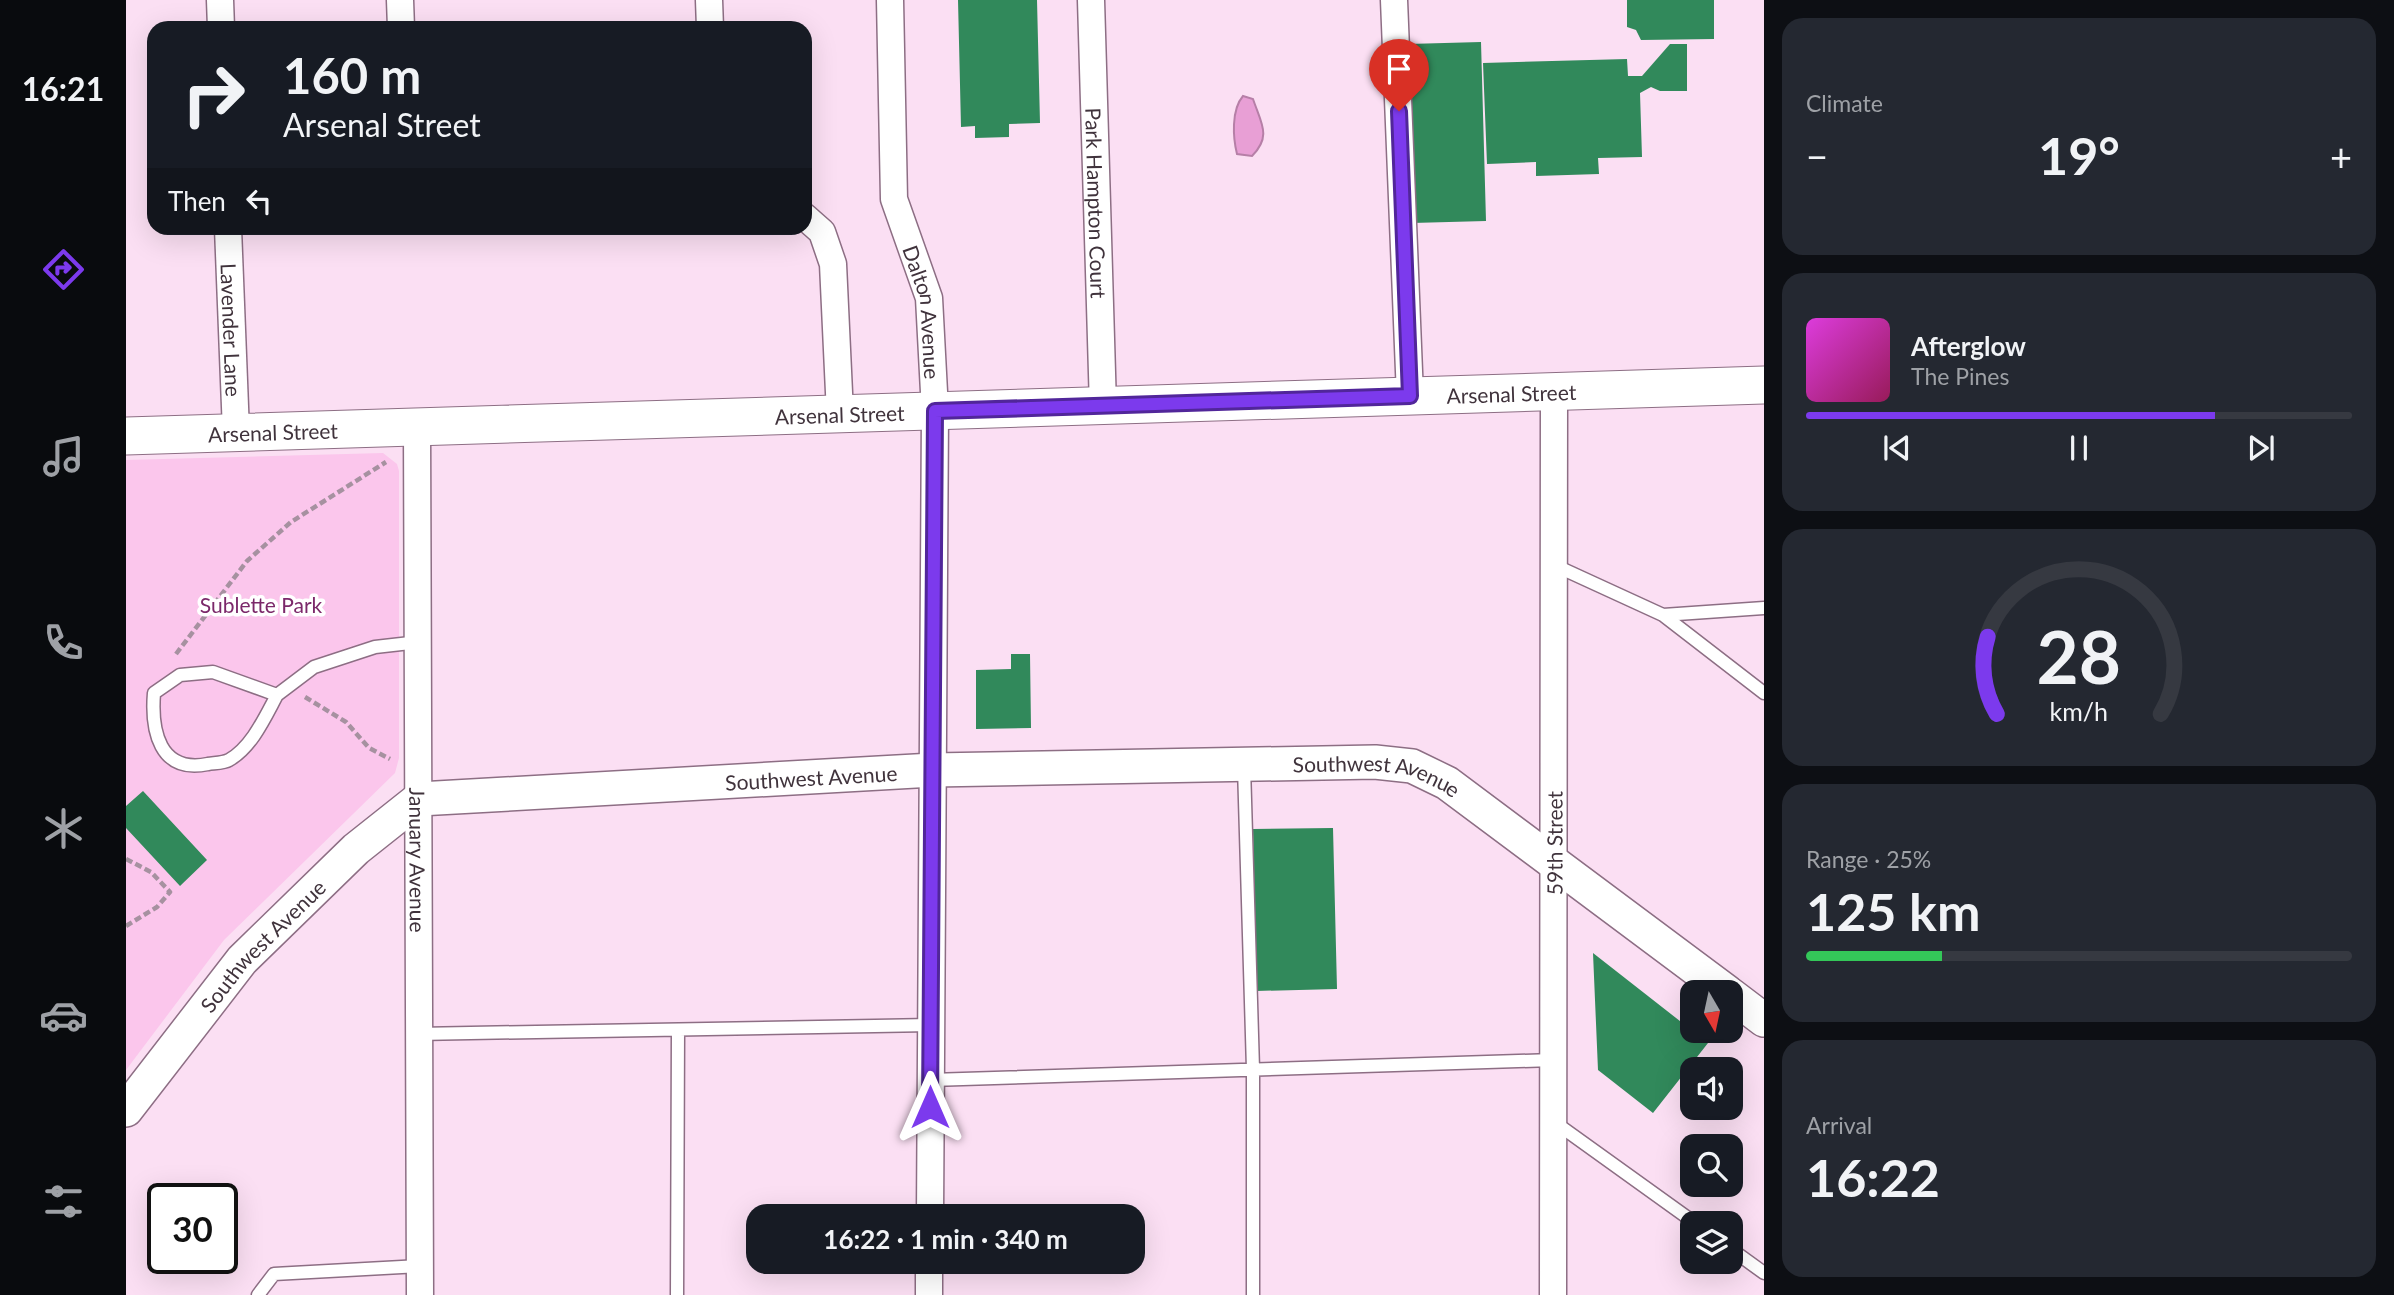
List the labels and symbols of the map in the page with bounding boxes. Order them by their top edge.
pin [1369,39,1429,111]
street label: Park Hampton Court [1082,107,1112,299]
street label: Dalton Avenue [899,242,946,380]
street label: Lavender Lane [217,263,247,397]
street label: Arsenal Street [1446,378,1577,407]
street label: Arsenal Street [774,399,905,428]
street label: Arsenal Street [208,417,339,446]
park label: Sublette Park [200,592,323,617]
street label: Southwest Avenue [1292,750,1466,801]
street label: Southwest Avenue [724,760,898,794]
street label: January Avenue [406,787,431,933]
street label: 59th Street [1541,790,1566,895]
street label: Southwest Avenue [194,874,330,1017]
north arrow [1680,980,1743,1043]
position arrow [893,1070,967,1144]
speed limit sign: 30 [147,1183,238,1274]

